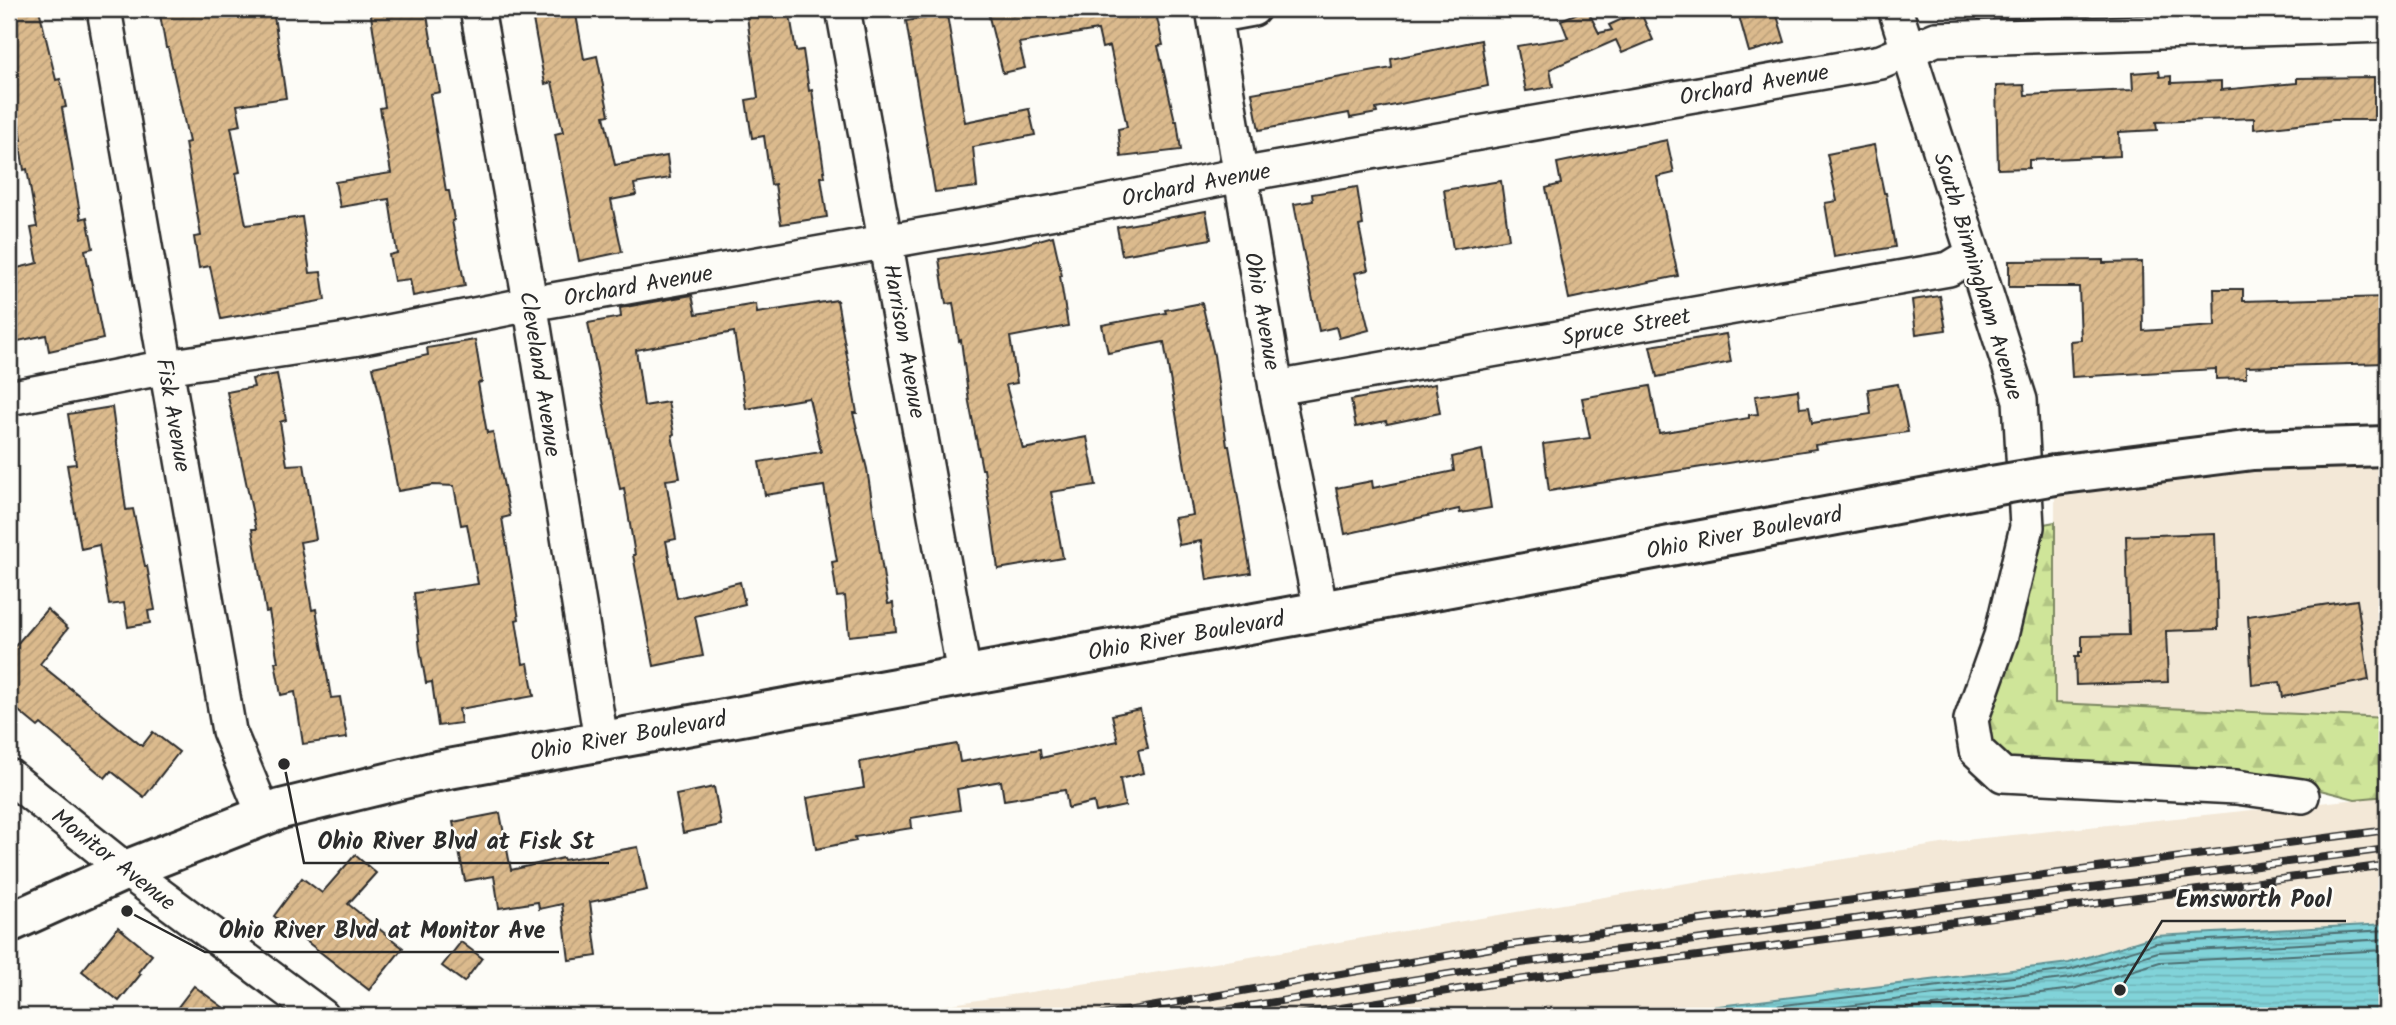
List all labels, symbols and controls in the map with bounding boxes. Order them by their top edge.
street label: Orchard Avenue [1677,55,1832,117]
street label: South Birmingham Avenue [1922,148,2032,405]
street label: Orchard Avenue [1119,154,1274,218]
street label: Ohio Avenue [1233,249,1289,373]
street label: Orchard Avenue [561,256,716,318]
street label: Harrison Avenue [872,261,934,421]
street label: Cleveland Avenue [508,289,570,460]
street label: Spruce Street [1559,299,1695,357]
street label: Fisk Avenue [144,356,200,475]
street label: Ohio River Boulevard [1643,497,1846,571]
street label: Ohio River Boulevard [1085,602,1288,672]
street label: Ohio River Boulevard [527,702,730,772]
street label: Monitor Avenue [43,800,183,921]
callout: Ohio River Blvd at Fisk St [304,818,609,863]
text: Ohio River Blvd at Fisk St [318,823,596,862]
callout: Emsworth Pool [2162,876,2346,921]
text: Emsworth Pool [2176,881,2333,920]
callout: Ohio River Blvd at Monitor Ave [205,907,559,952]
text: Ohio River Blvd at Monitor Ave [219,912,546,951]

